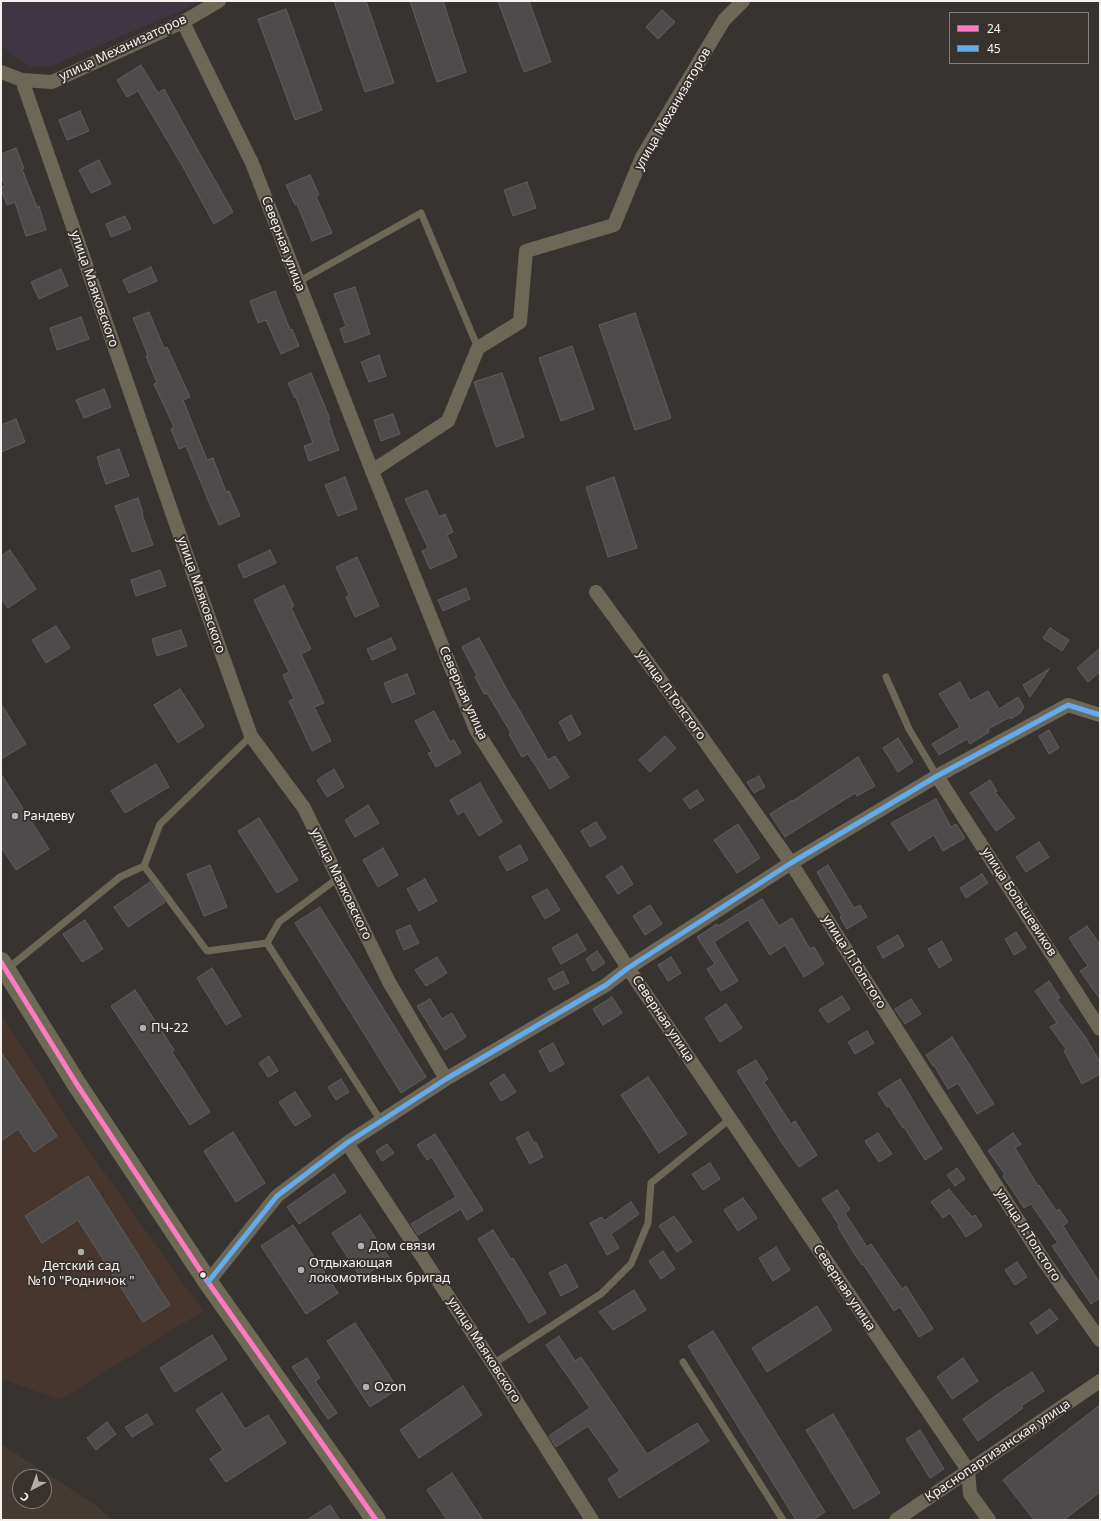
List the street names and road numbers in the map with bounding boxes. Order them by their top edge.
street label: улица Механизаторов [57,12,189,84]
street label: улица Механизаторов [632,45,714,173]
street label: Северная улица [258,194,308,294]
street label: улица Маяковского [67,229,121,349]
street label: улица Маяковского [174,535,228,655]
street label: Северная улица [435,644,491,742]
street label: улица Л.Толстого [633,647,709,743]
street label: улица Маяковского [307,826,375,942]
street label: улица Большевиков [978,845,1060,959]
street label: улица Л.Толстого [819,912,889,1012]
street label: Северная улица [628,973,698,1065]
street label: улица Л.Толстого [992,1186,1064,1284]
street label: Северная улица [809,1242,879,1334]
street label: улица Маяковского [444,1294,524,1406]
street label: Краснопартизанская улица [922,1396,1074,1506]

